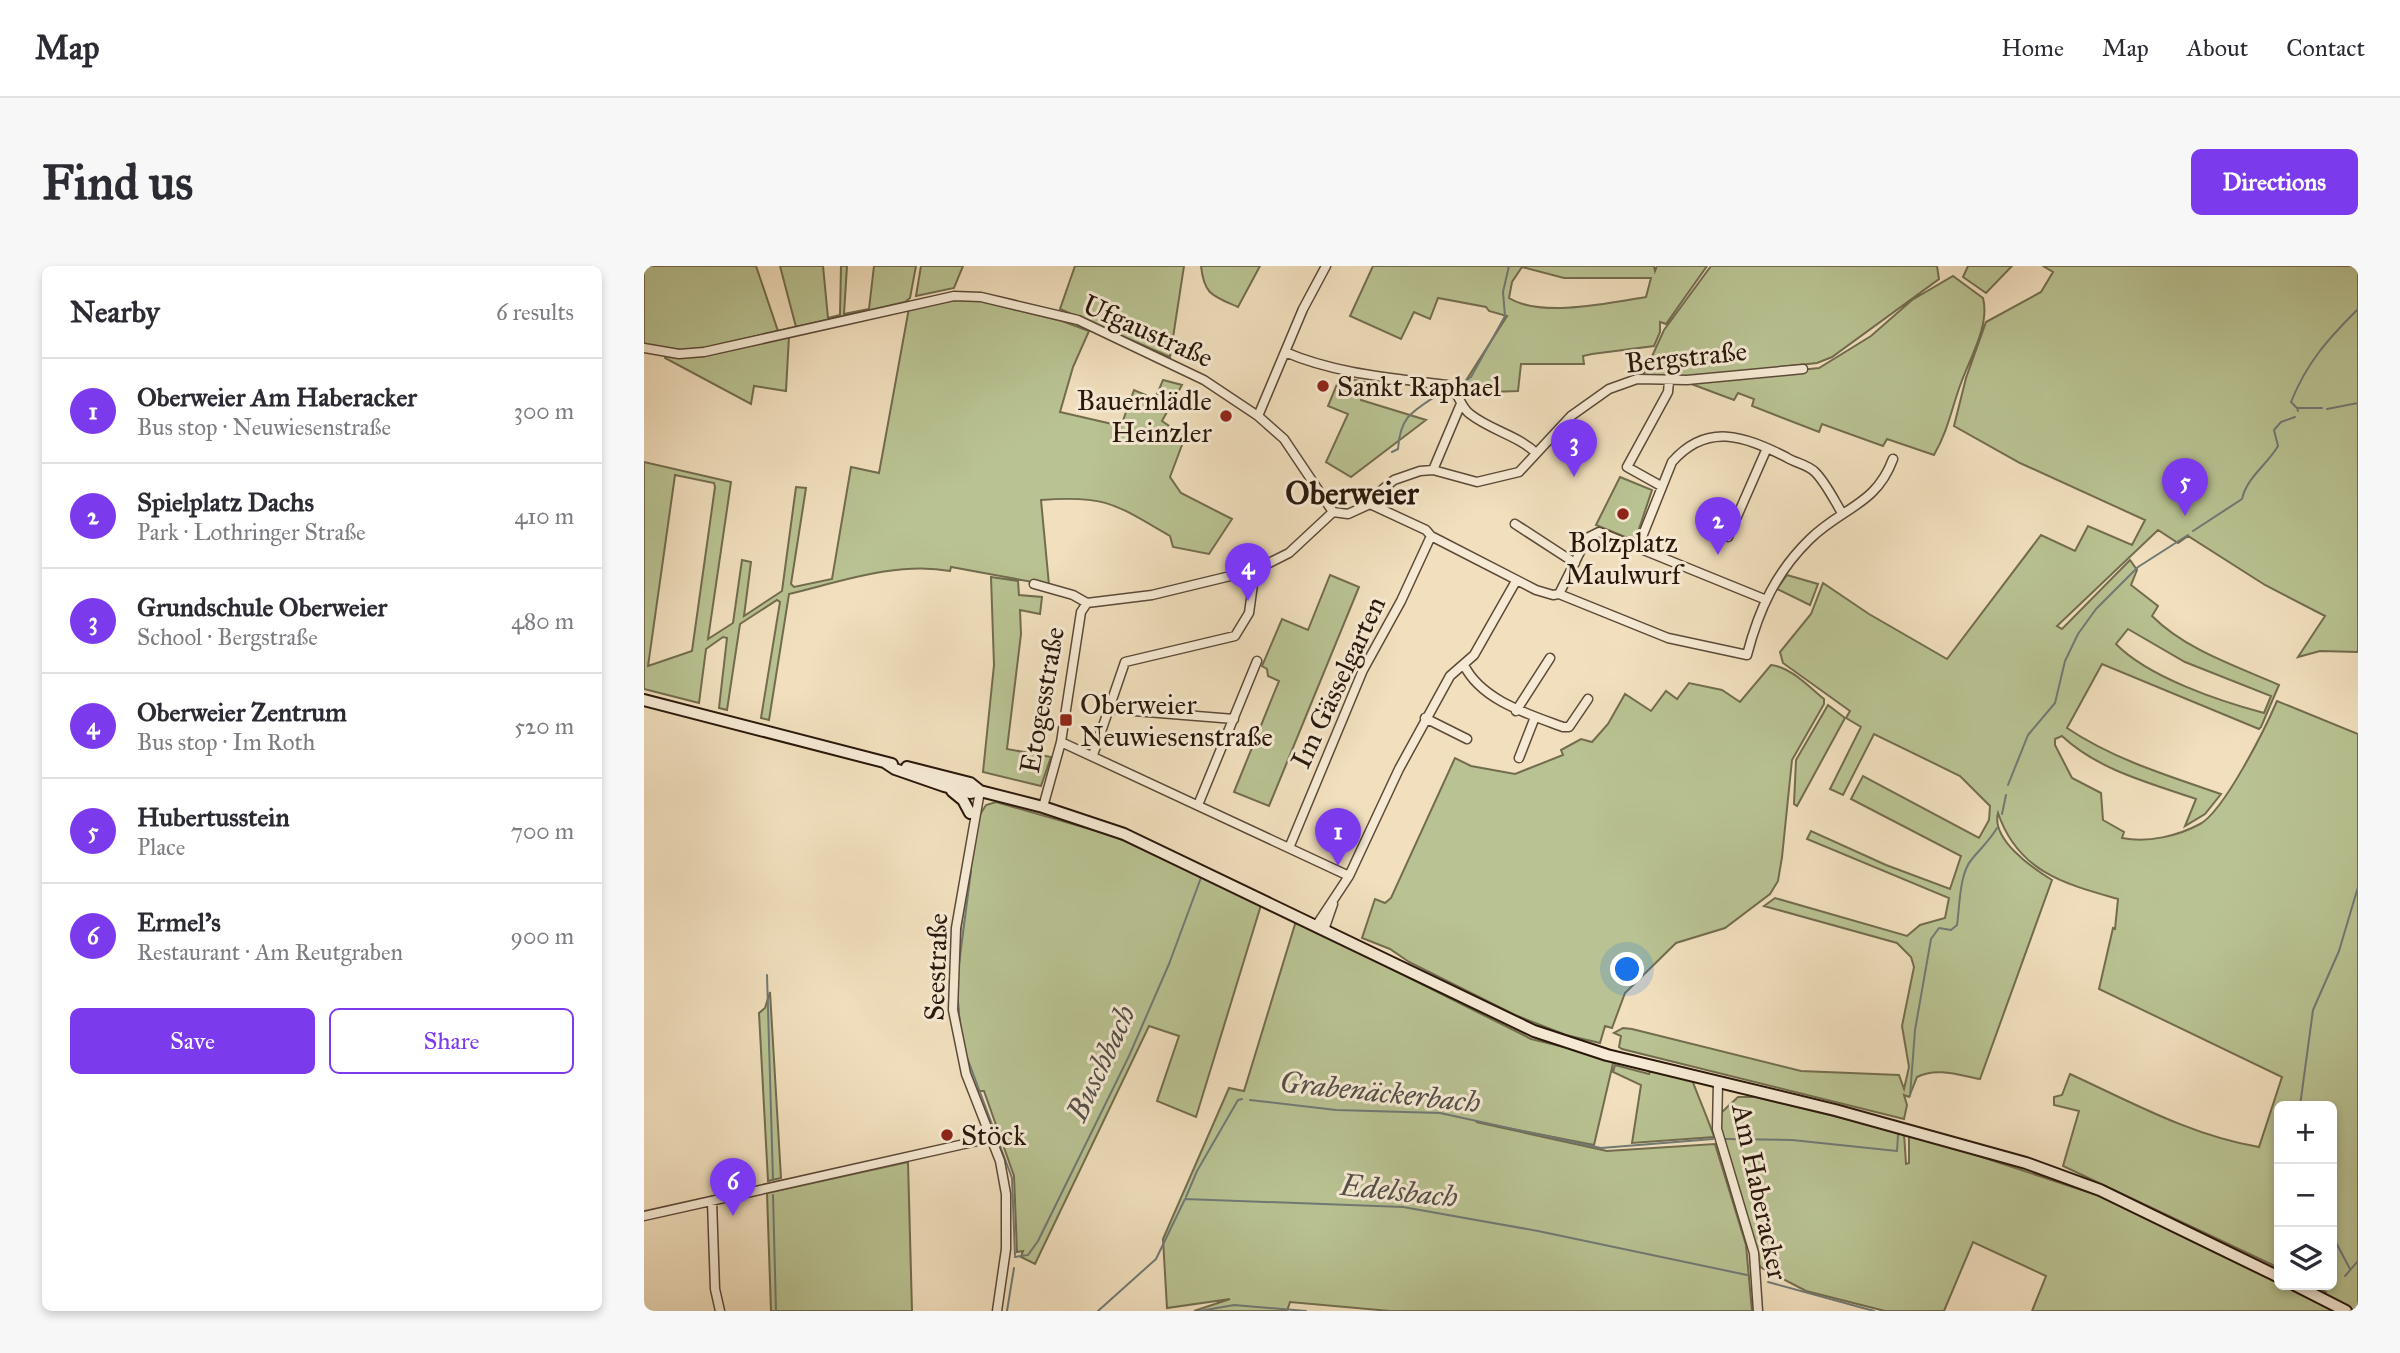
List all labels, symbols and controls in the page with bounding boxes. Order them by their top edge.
text: Map [35,28,99,68]
text: Home [2001,33,2064,63]
text: Map [2102,33,2149,63]
text: About [2187,33,2248,63]
text: Contact [2286,33,2365,63]
button: Directions [2191,149,2358,215]
text: Find us [42,153,193,212]
street label: Ufgaustraße [1077,287,1219,375]
text: Nearby [70,294,160,330]
text: 6 results [496,298,574,326]
street label: Bergstraße [1623,333,1749,381]
place label: Sankt Raphael [1337,369,1501,404]
marker: Sankt Raphael [1315,378,1331,394]
text: Oberweier Am Haberacker [137,381,417,413]
place label: Bauernlädle Heinzler [1077,383,1212,450]
text: 1 [88,397,98,425]
text: 300 m [514,397,574,425]
marker: Bauernlädle Heinzler [1218,408,1234,424]
text: Bus stop · Neuwiesenstraße [137,413,391,441]
pin: 3 [1551,419,1597,477]
pin: 5 [2162,458,2208,516]
district label: Oberweier [1285,474,1420,513]
text: Spielplatz Dachs [137,486,314,518]
pin: 2 [1695,497,1741,555]
text: 2 [87,502,99,530]
text: 410 m [515,502,574,530]
marker: Bolzplatz Maulwurf [1615,506,1631,522]
text: Park · Lothringer Straße [137,518,366,546]
place label: Bolzplatz Maulwurf [1565,525,1686,592]
pin: 4 [1225,543,1271,601]
street label: Im Gässelgarten [1283,590,1393,774]
text: Grundschule Oberweier [137,591,387,623]
text: 3 [88,607,98,635]
text: 480 m [511,607,574,635]
text: School · Bergstraße [137,623,318,651]
street label: Etogesstraße [1012,624,1072,776]
place label: Oberweier Neuwiesenstraße [1080,687,1273,754]
text: Oberweier Zentrum [137,696,347,728]
text: 4 [87,712,99,740]
text: 520 m [514,712,574,740]
marker: Oberweier Neuwiesenstraße [1058,712,1074,728]
text: Bus stop · Im Roth [137,728,315,756]
text: Hubertusstein [137,801,290,833]
pin: 1 [1315,808,1361,866]
text: 5 [88,817,98,845]
text: 700 m [511,817,574,845]
text: Place [137,833,185,861]
text: Ermel's [137,906,221,938]
street label: Seestraße [917,912,955,1022]
text: 6 [87,922,99,950]
text: 900 m [511,922,574,950]
text: Restaurant · Am Reutgraben [137,938,403,966]
your location [1610,952,1644,986]
water label: Buschbach [1058,999,1143,1128]
button: Save [70,1008,315,1074]
button: Share [329,1008,574,1074]
water label: Grabenäckerbach [1278,1064,1482,1120]
street label: Am Haberacker [1724,1100,1796,1284]
map controls [2274,1101,2337,1290]
button: + [2274,1101,2337,1164]
place label: Stöck [961,1118,1026,1153]
marker: Stöck [939,1127,955,1143]
pin: 6 [710,1158,756,1216]
button: − [2274,1164,2337,1227]
water label: Edelsbach [1337,1167,1460,1215]
button: layers [2274,1227,2337,1290]

